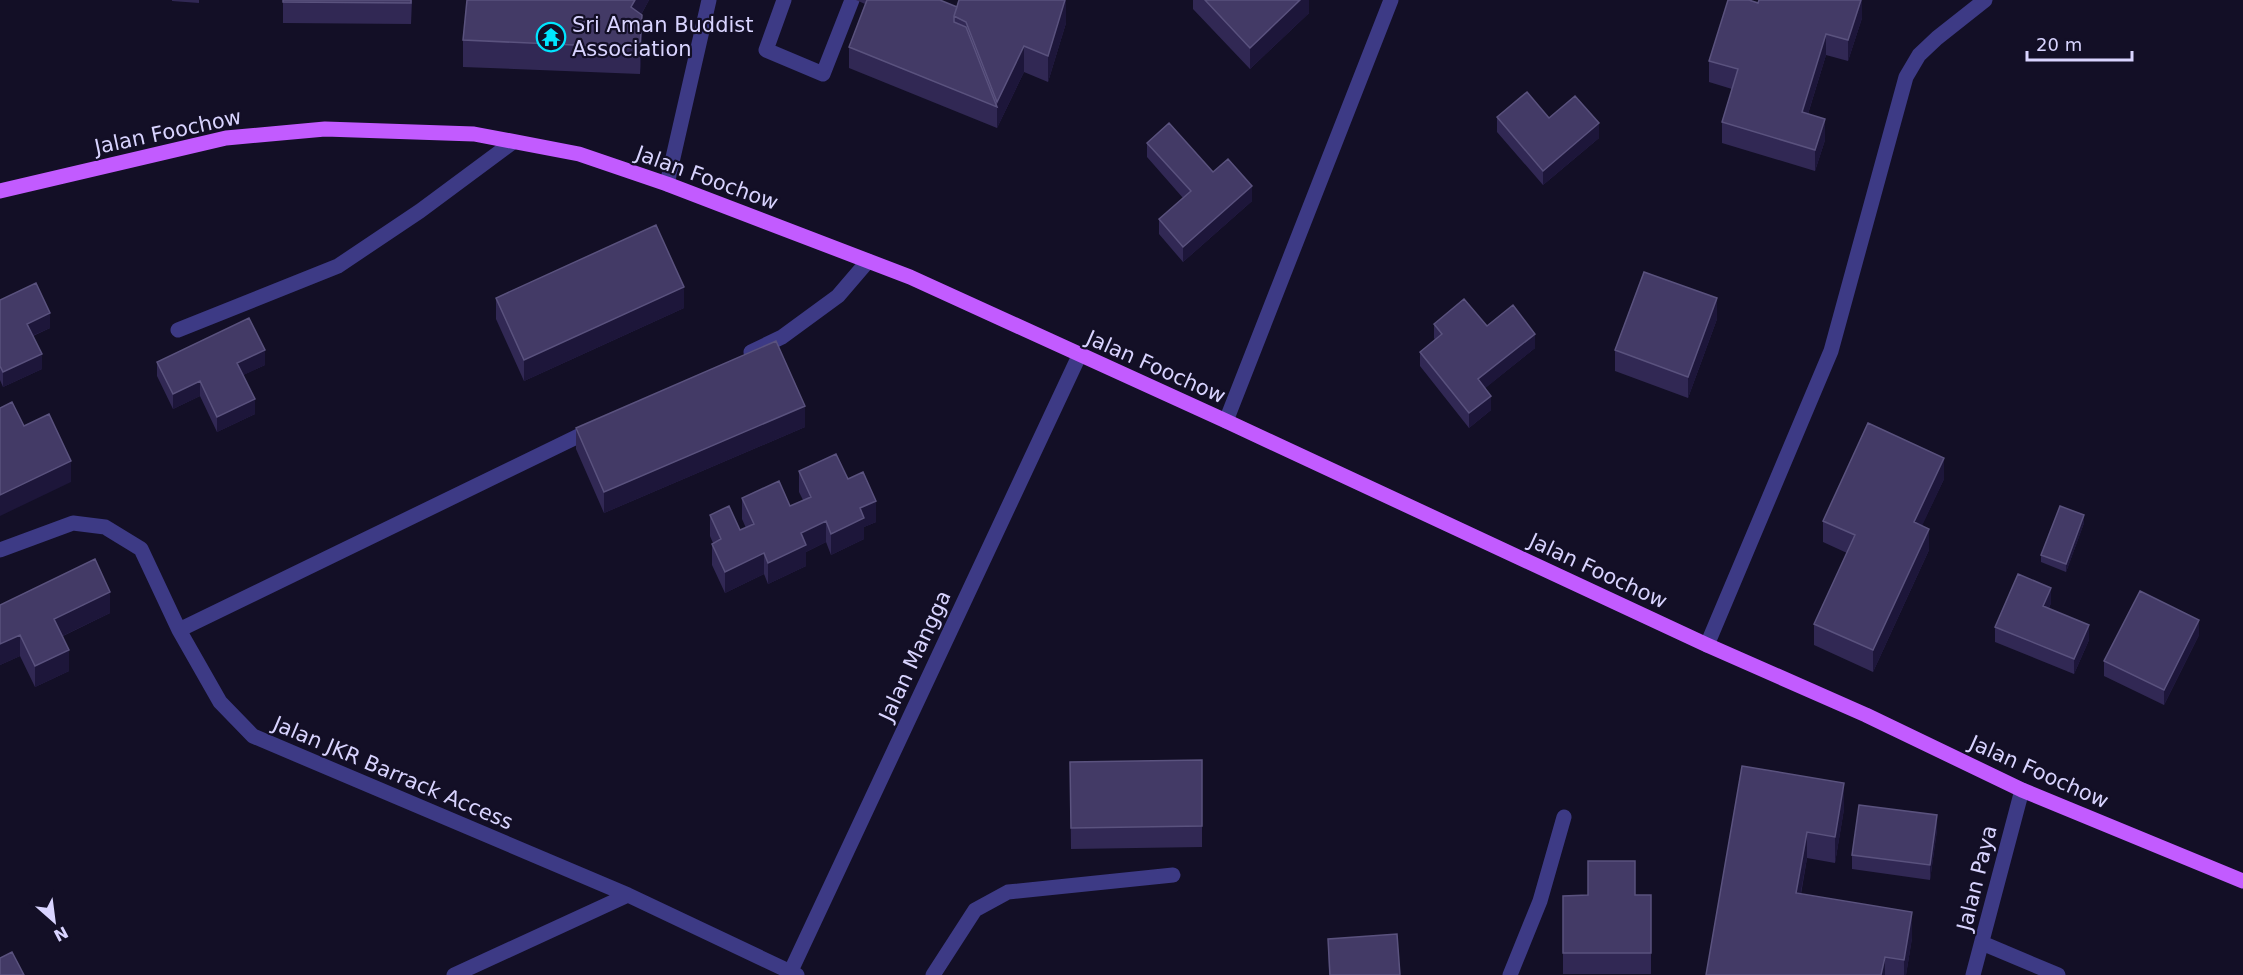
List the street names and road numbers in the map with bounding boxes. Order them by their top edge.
street label: Jalan Foochow [90,105,244,160]
street label: Jalan Foochow [631,140,781,215]
street label: Jalan Foochow [1081,325,1229,408]
street label: Jalan Foochow [1523,528,1671,613]
street label: Jalan Mangga [873,587,956,727]
street label: Jalan JKR Barrack Access [268,711,517,835]
street label: Jalan Foochow [1964,730,2112,813]
street label: Jalan Paya [1952,823,2002,935]

